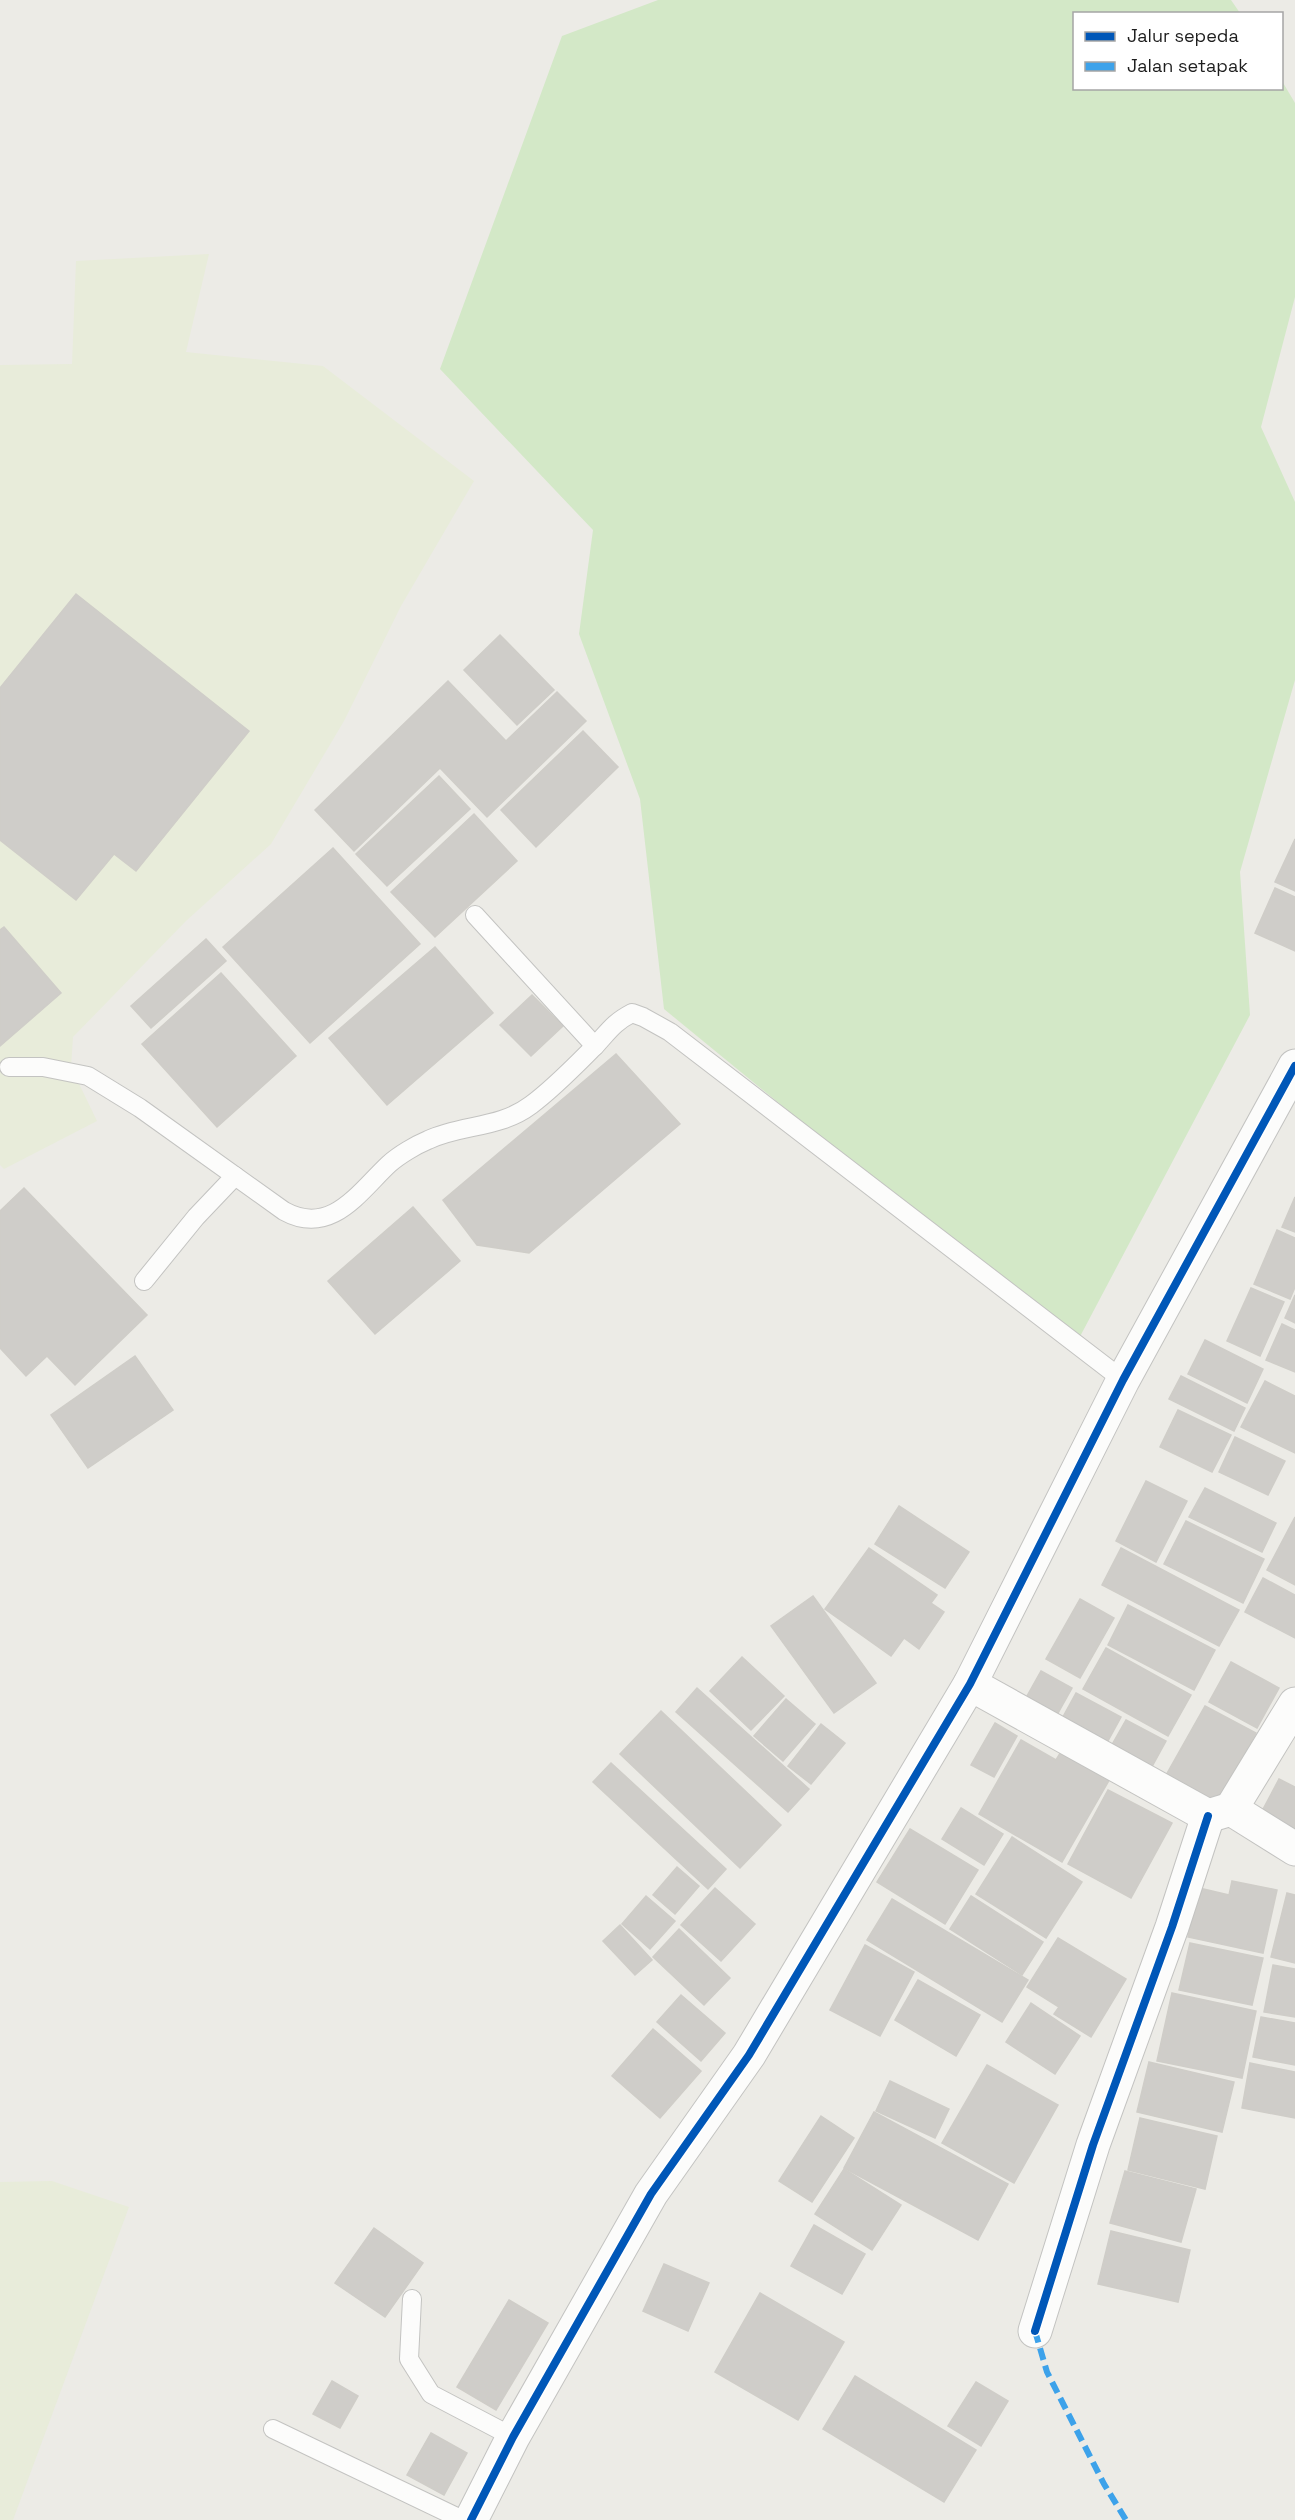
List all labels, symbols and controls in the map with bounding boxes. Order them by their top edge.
legend [1073,12,1283,90]
text: Jalur sepeda [1127,24,1239,47]
text: Jalan setapak [1127,54,1248,77]

